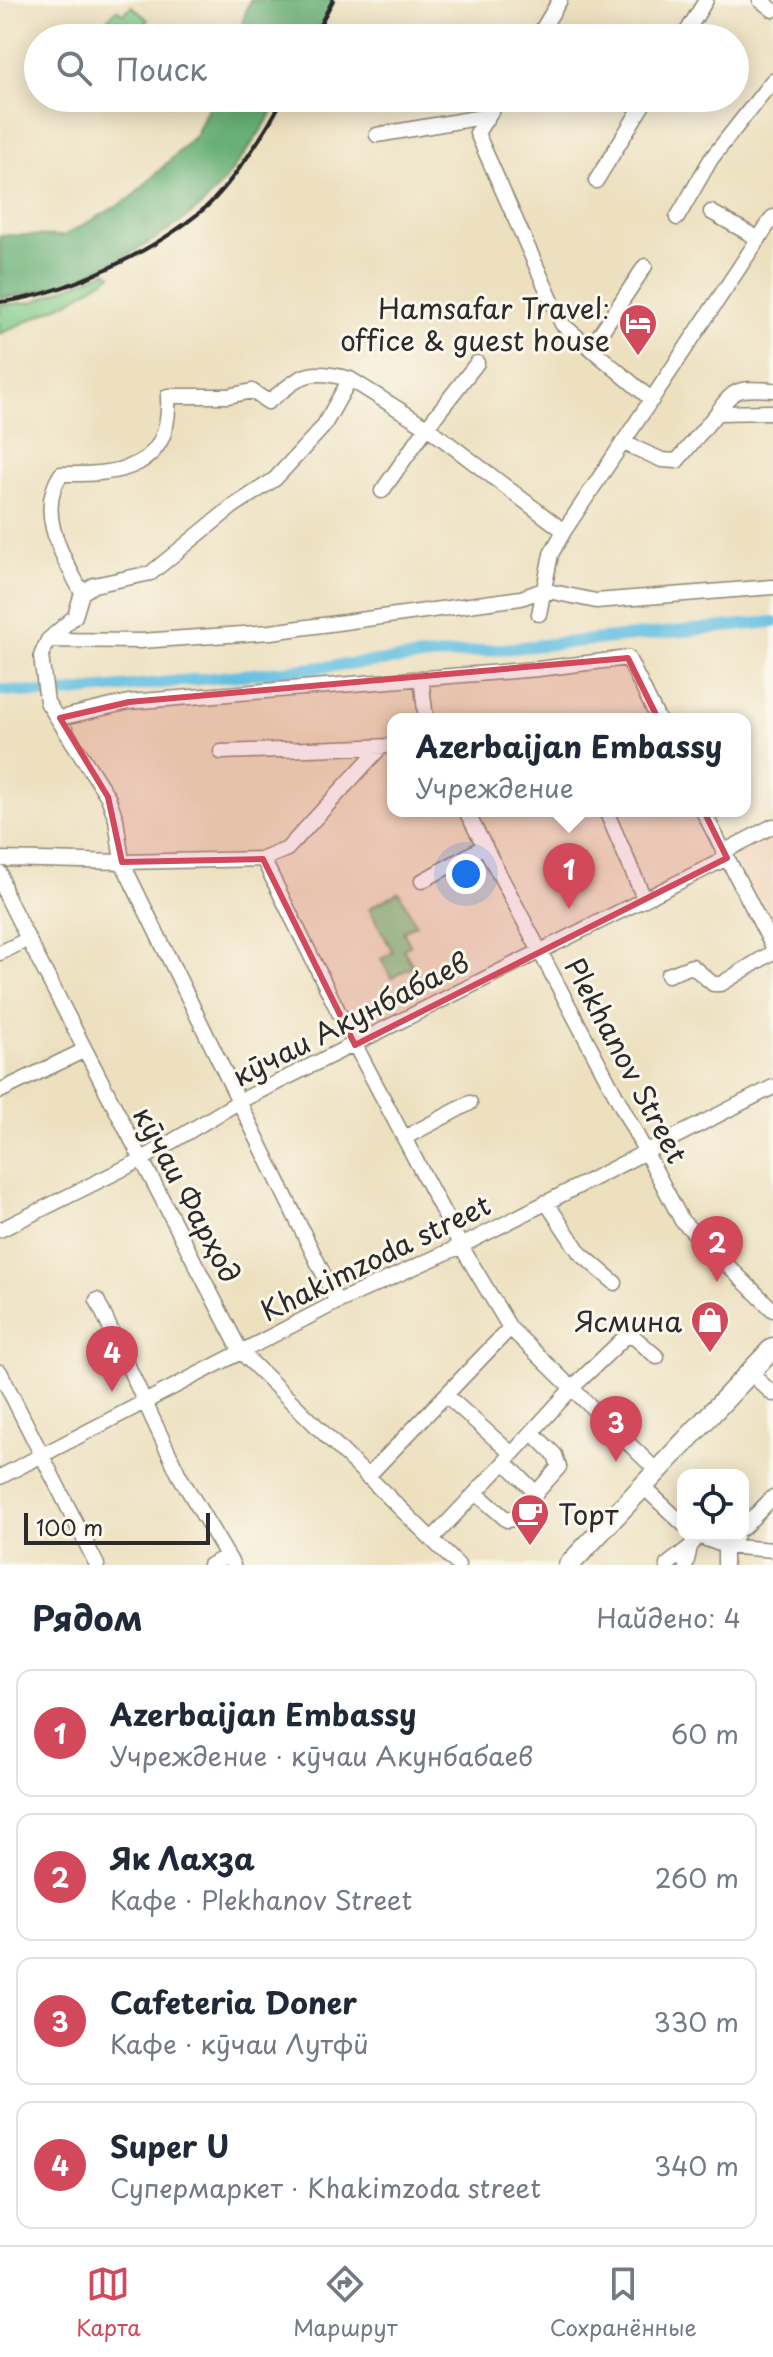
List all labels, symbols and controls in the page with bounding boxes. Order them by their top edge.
search box [24,24,749,112]
icon: search [52,46,96,90]
text: Поиск [116,46,207,91]
place label: Hamsafar Travel: office & guest house [340,286,610,361]
hotel icon: Hamsafar Travel: office & guest house [617,302,659,357]
popup [387,713,751,817]
text: Azerbaijan Embassy [416,723,722,768]
text: Учреждение [416,768,574,807]
pin: 1 [543,843,595,909]
your location [446,854,486,894]
street label: кӯчаи Акунбабаев [224,940,476,1096]
street label: Plekhanov Street [555,950,699,1170]
street label: кӯчаи Фарҳод [123,1098,253,1290]
street label: Khakimzoda street [253,1183,497,1331]
pin: 2 [691,1216,743,1282]
place label: Ясмина [575,1299,682,1342]
shop icon: Ясмина [689,1299,731,1354]
pin: 4 [86,1326,138,1392]
pin: 3 [590,1396,642,1462]
map controls [677,1469,749,1541]
button: locate [677,1469,749,1541]
cafe icon: Торт [509,1492,551,1547]
place label: Торт [558,1492,619,1535]
scale bar [24,1509,210,1545]
text: 100 m [36,1510,103,1543]
text: Рядом [32,1591,143,1643]
text: Найдено: 4 [596,1598,741,1637]
text: Azerbaijan Embassy [110,1691,416,1736]
text: 1 [54,1714,66,1753]
text: 60 m [671,1714,739,1753]
text: Учреждение · кӯчаи Акунбабаев [110,1736,533,1775]
text: Як Лахза [110,1835,255,1880]
text: 2 [51,1858,69,1897]
text: 260 m [655,1858,739,1897]
text: Кафе · Plekhanov Street [110,1880,412,1919]
text: Cafeteria Doner [110,1979,357,2024]
text: 3 [51,2002,69,2041]
text: 330 m [654,2002,739,2041]
text: Кафе · кӯчаи Лутфӣ [110,2024,369,2063]
text: Super U [110,2123,229,2168]
text: 4 [51,2146,69,2185]
text: 340 m [654,2146,739,2185]
text: Супермаркет · Khakimzoda street [110,2168,541,2207]
tab: Карта [76,2262,141,2343]
tab: Маршрут [293,2262,397,2343]
tab: Сохранённые [550,2262,697,2343]

